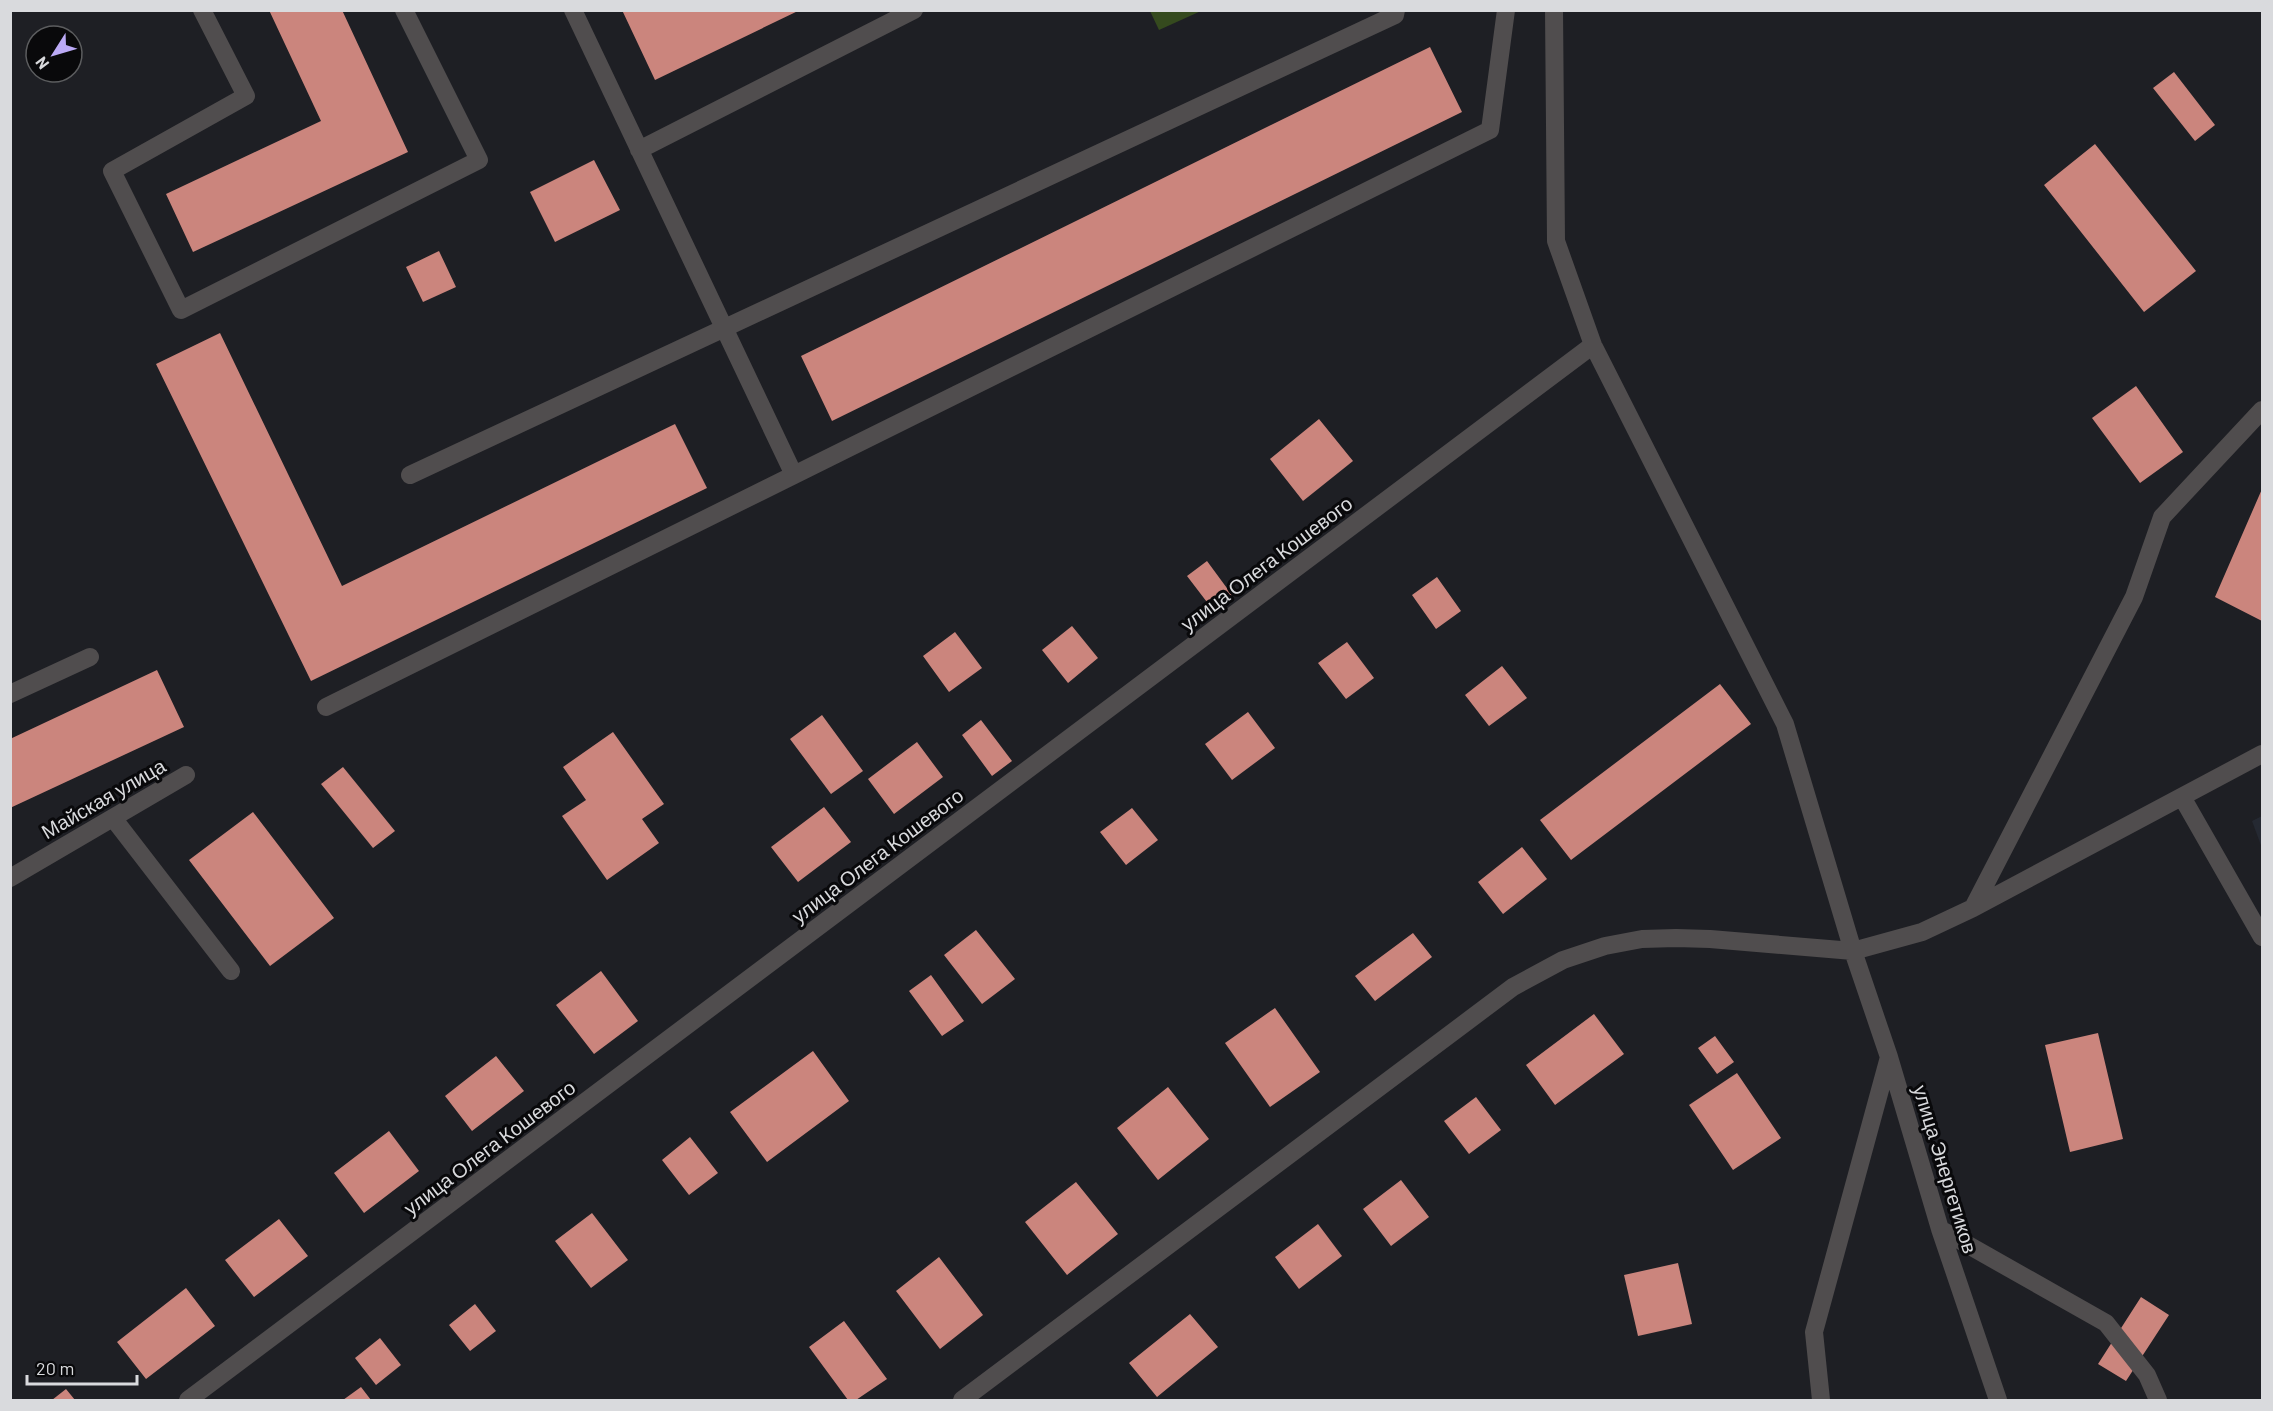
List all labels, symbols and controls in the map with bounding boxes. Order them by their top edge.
north arrow [24,24,84,84]
text: N [31,53,52,73]
street label: улица Олега Кошевого [1176,491,1356,635]
street label: Майская улица [37,752,170,843]
street label: улица Олега Кошевого [787,783,967,927]
street label: улица Олега Кошевого [399,1075,579,1219]
street label: улица Энергетиков [1909,1082,1983,1256]
scale bar [27,1348,136,1386]
text: 20 m [36,1357,74,1379]

